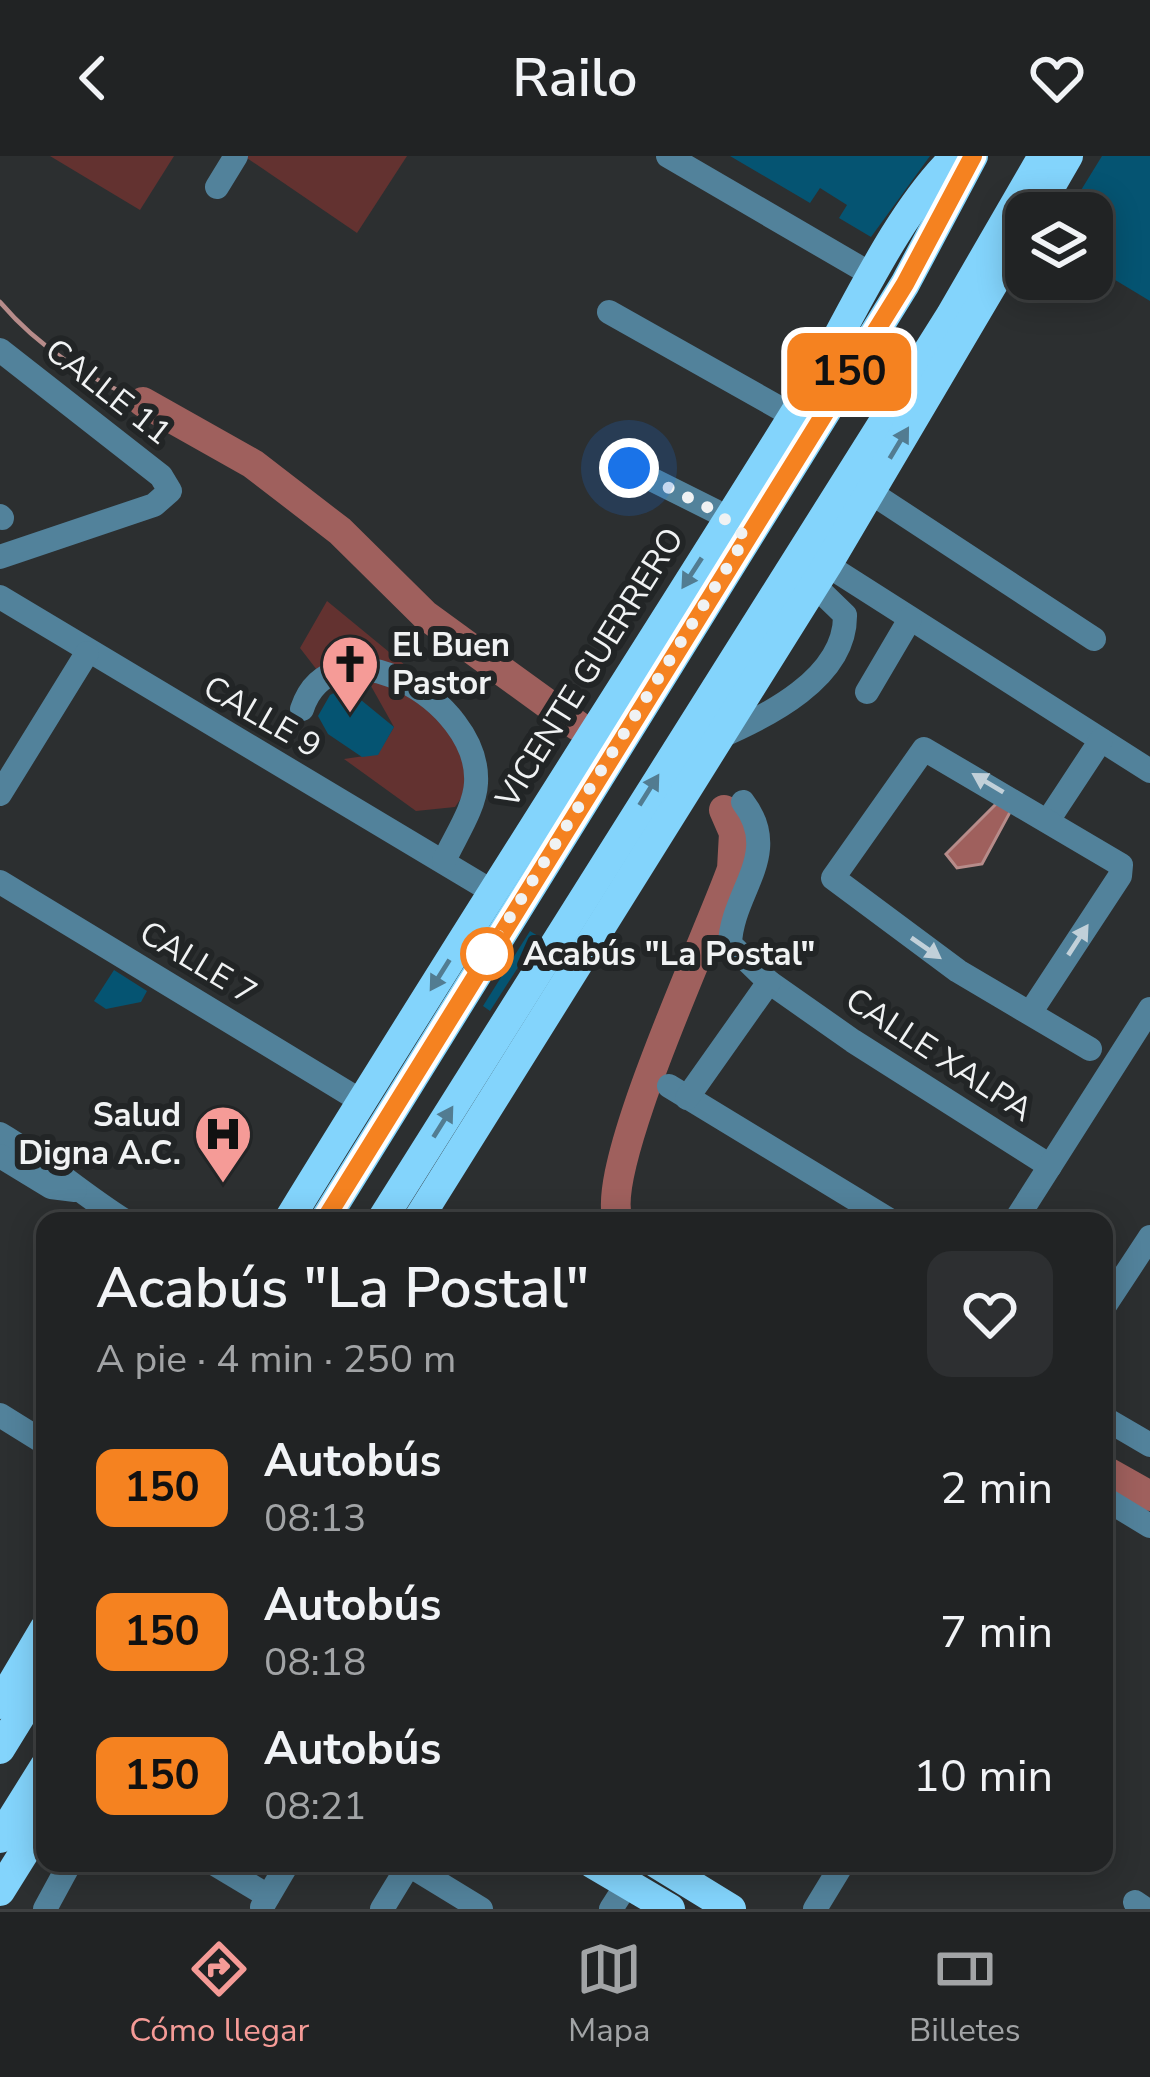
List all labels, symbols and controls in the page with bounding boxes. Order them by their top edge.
text: Railo [512,41,638,115]
icon: back [60,45,126,111]
icon: heart [1024,45,1090,111]
map controls [1005,192,1113,300]
button: layers [1005,192,1113,300]
street label: CALLE 11 [36,328,180,456]
line badge: 150 [780,333,918,411]
text: 150 [811,343,887,400]
one-way arrow [888,427,909,460]
your location [599,438,659,498]
street label: VICENTE GUERRERO [485,519,695,818]
one-way arrow [682,557,704,590]
place label: El Buen Pastor [392,623,510,706]
church icon: El Buen Pastor [319,633,381,715]
street label: CALLE 9 [195,665,329,769]
one-way arrow [638,773,659,807]
one-way arrow [971,773,1005,794]
street label: CALLE 7 [131,910,265,1016]
one-way arrow [1066,923,1088,956]
marker: Acabús "La Postal" [462,929,512,979]
place label: Acabús "La Postal" [523,932,815,977]
one-way arrow [910,936,942,959]
one-way arrow [430,959,452,991]
street label: CALLE XALPA [837,978,1041,1132]
place label: Salud Digna A.C. [18,1093,181,1176]
hospital icon: Salud Digna A.C. [192,1103,254,1185]
one-way arrow [431,1105,453,1138]
text: Acabús "La Postal" [96,1249,589,1327]
button: heart [927,1251,1053,1377]
text: A pie · 4 min · 250 m [96,1333,456,1386]
text: Autobús [264,1431,442,1492]
text: 2 min [940,1458,1053,1519]
text: 150 [124,1459,200,1516]
text: 08:13 [264,1492,367,1545]
text: Autobús [264,1575,442,1636]
text: 7 min [940,1602,1053,1663]
text: 150 [124,1603,200,1660]
text: 08:18 [264,1636,367,1689]
text: Autobús [264,1719,442,1780]
text: 10 min [913,1746,1053,1807]
text: 150 [124,1747,200,1804]
text: 08:21 [264,1780,367,1833]
tab: Cómo llegar [129,1936,309,2053]
tab: Mapa [568,1936,650,2053]
tab: Billetes [909,1936,1021,2053]

